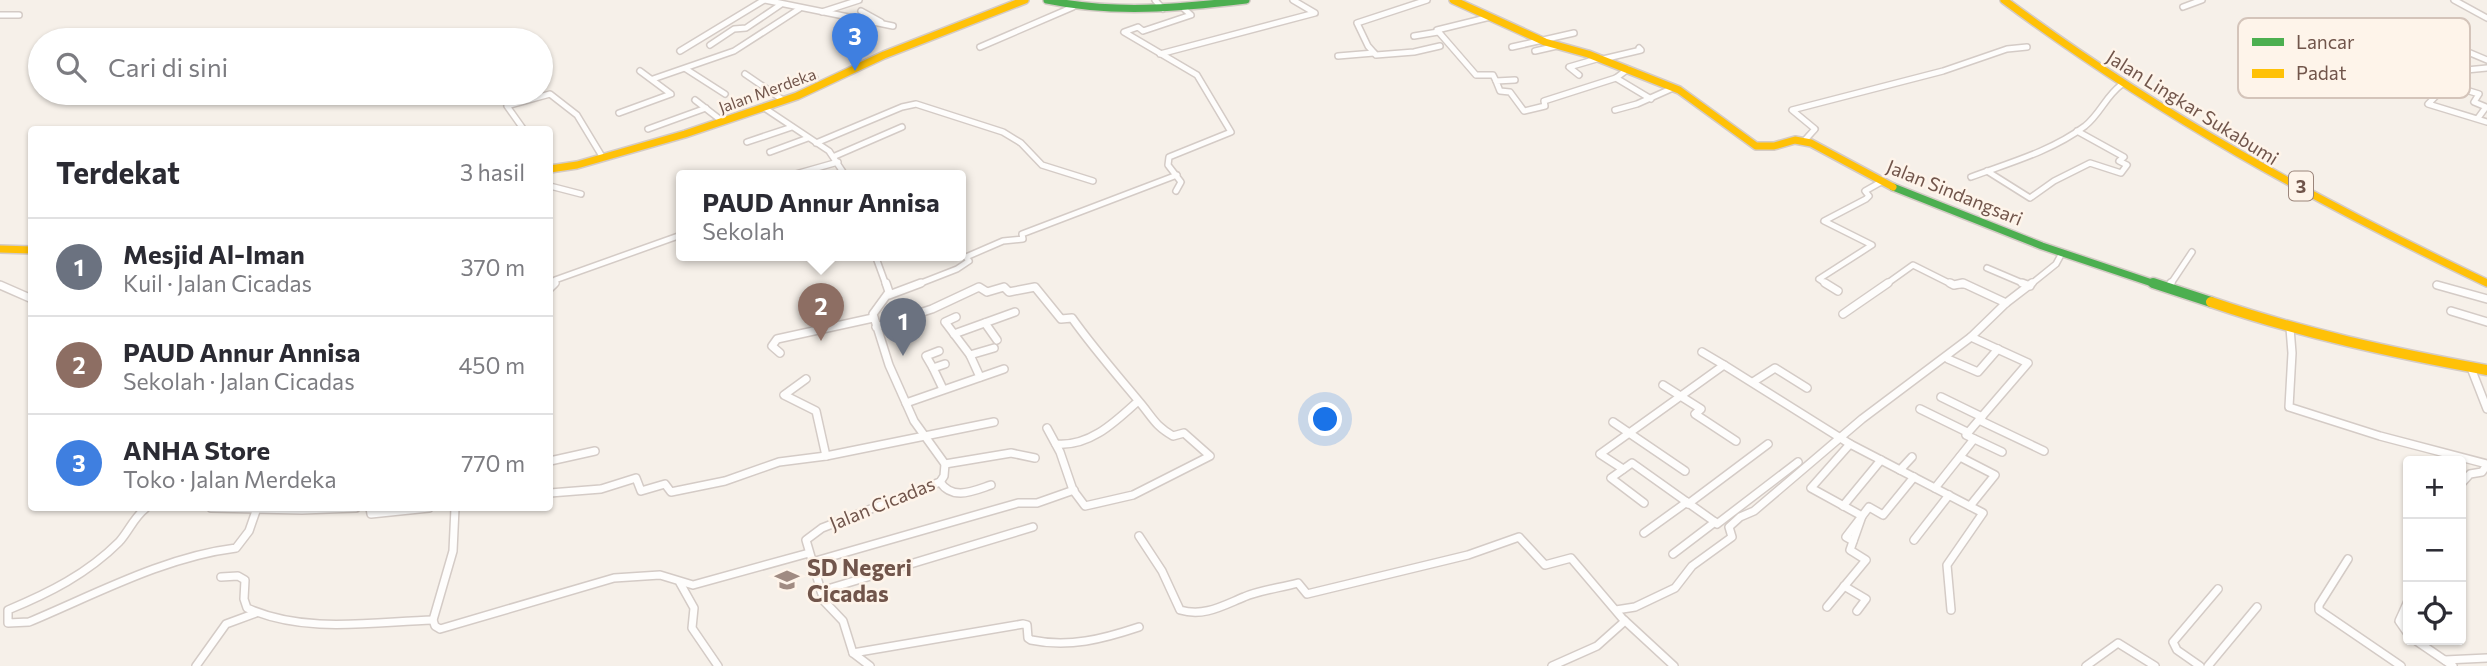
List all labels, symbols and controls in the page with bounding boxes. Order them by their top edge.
pin: 3 [832,13,878,71]
legend [2238,18,2470,98]
search box [28,28,553,105]
text: Lancar [2296,30,2355,53]
street label: Jalan Lingkar Sukabumi [2103,45,2283,169]
icon: search [52,48,90,86]
text: Cari di sini [108,51,228,82]
text: Padat [2296,61,2347,84]
street label: Jalan Merdeka [716,64,818,116]
text: Terdekat [56,153,180,190]
street label: Jalan Sindangsari [1884,154,2026,230]
text: 3 hasil [460,158,525,186]
popup [676,170,966,261]
road number: 3 [2289,172,2313,201]
text: PAUD Annur Annisa [702,186,940,217]
text: Sekolah [702,217,785,245]
text: Mesjid Al-Iman [123,238,305,269]
text: 1 [74,253,84,281]
text: 370 m [460,253,525,281]
text: Kuil · Jalan Cicadas [123,269,312,297]
pin: 2 [798,283,844,341]
pin: 1 [880,298,926,356]
text: PAUD Annur Annisa [123,336,360,367]
text: 2 [72,351,86,379]
text: 450 m [459,351,525,379]
text: Sekolah · Jalan Cicadas [123,367,355,395]
your location [1308,402,1342,436]
text: ANHA Store [123,434,270,465]
text: 3 [72,449,86,477]
text: 770 m [461,449,525,477]
map controls [2403,456,2466,645]
button: + [2403,456,2466,519]
text: Toko · Jalan Merdeka [123,465,337,493]
street label: Jalan Cicadas [826,471,938,535]
button: − [2403,519,2466,582]
place label: SD Negeri Cicadas [807,553,912,607]
school or university icon: SD Negeri Cicadas [773,566,801,594]
button: locate [2403,582,2466,645]

